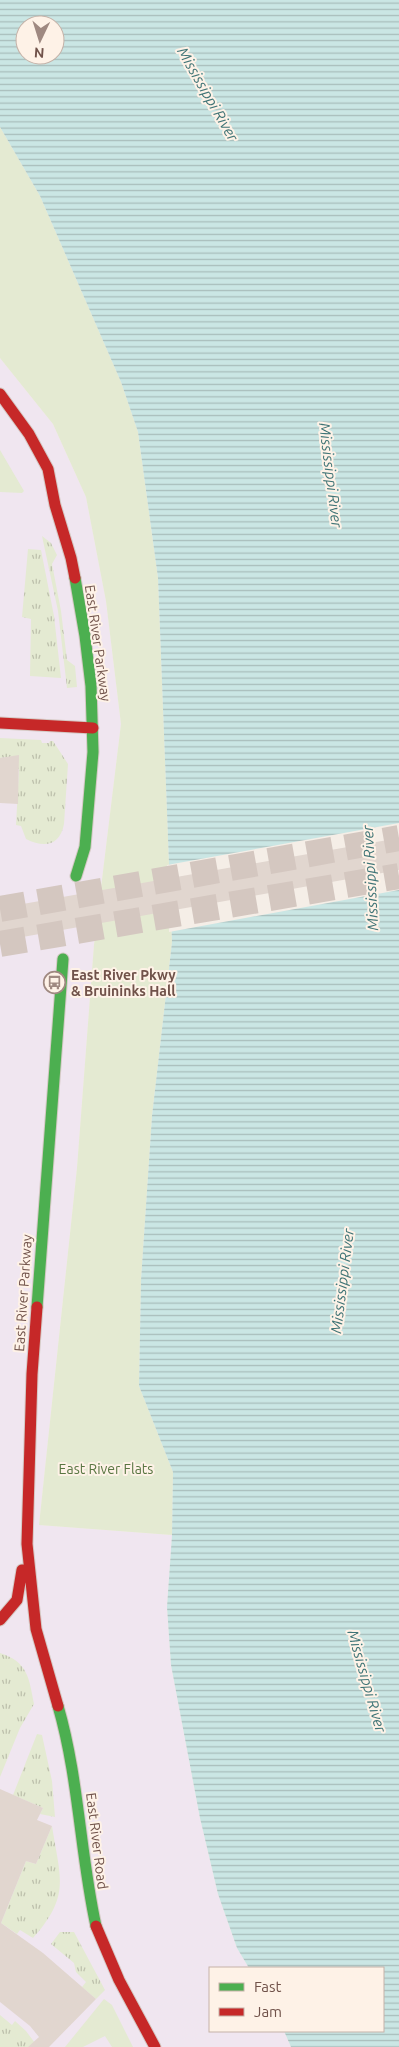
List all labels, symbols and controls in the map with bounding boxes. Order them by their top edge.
north arrow [15,15,65,65]
water label: Mississippi River [174,44,242,145]
text: N [33,45,45,61]
water label: Mississippi River [316,422,346,530]
street label: East River Parkway [82,584,114,703]
water label: Mississippi River [359,824,381,931]
place label: East River Pkwy & Bruininks Hall [71,967,176,999]
bus stop icon: East River Pkwy & Bruininks Hall [43,971,67,995]
water label: Mississippi River [327,1226,357,1334]
street label: East River Parkway [11,1234,35,1352]
park label: East River Flats [59,1461,153,1477]
water label: Mississippi River [344,1628,390,1735]
street label: East River Road [83,1792,111,1890]
legend [209,1967,384,2032]
text: Fast [254,1978,282,1995]
text: Jam [254,2003,282,2020]

